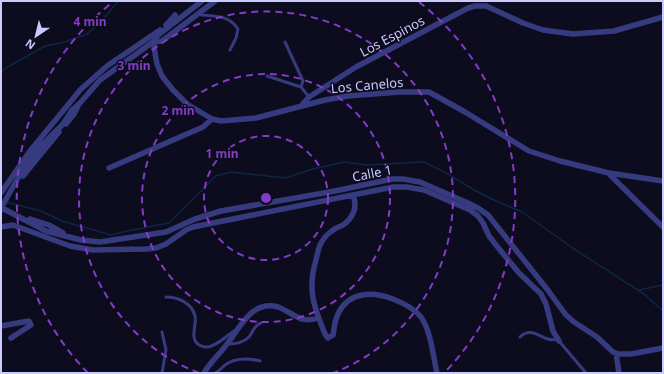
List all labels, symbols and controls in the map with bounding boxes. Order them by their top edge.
street label: Los Espinos [356,11,428,61]
text: 4 min [73,13,107,30]
north arrow [16,16,56,56]
text: N [22,36,38,53]
text: 3 min [117,57,151,74]
street label: Los Canelos [330,73,404,97]
text: 2 min [161,102,195,119]
text: 1 min [205,145,239,162]
street label: Calle 1 [350,160,394,186]
centre of rings [259,191,273,205]

